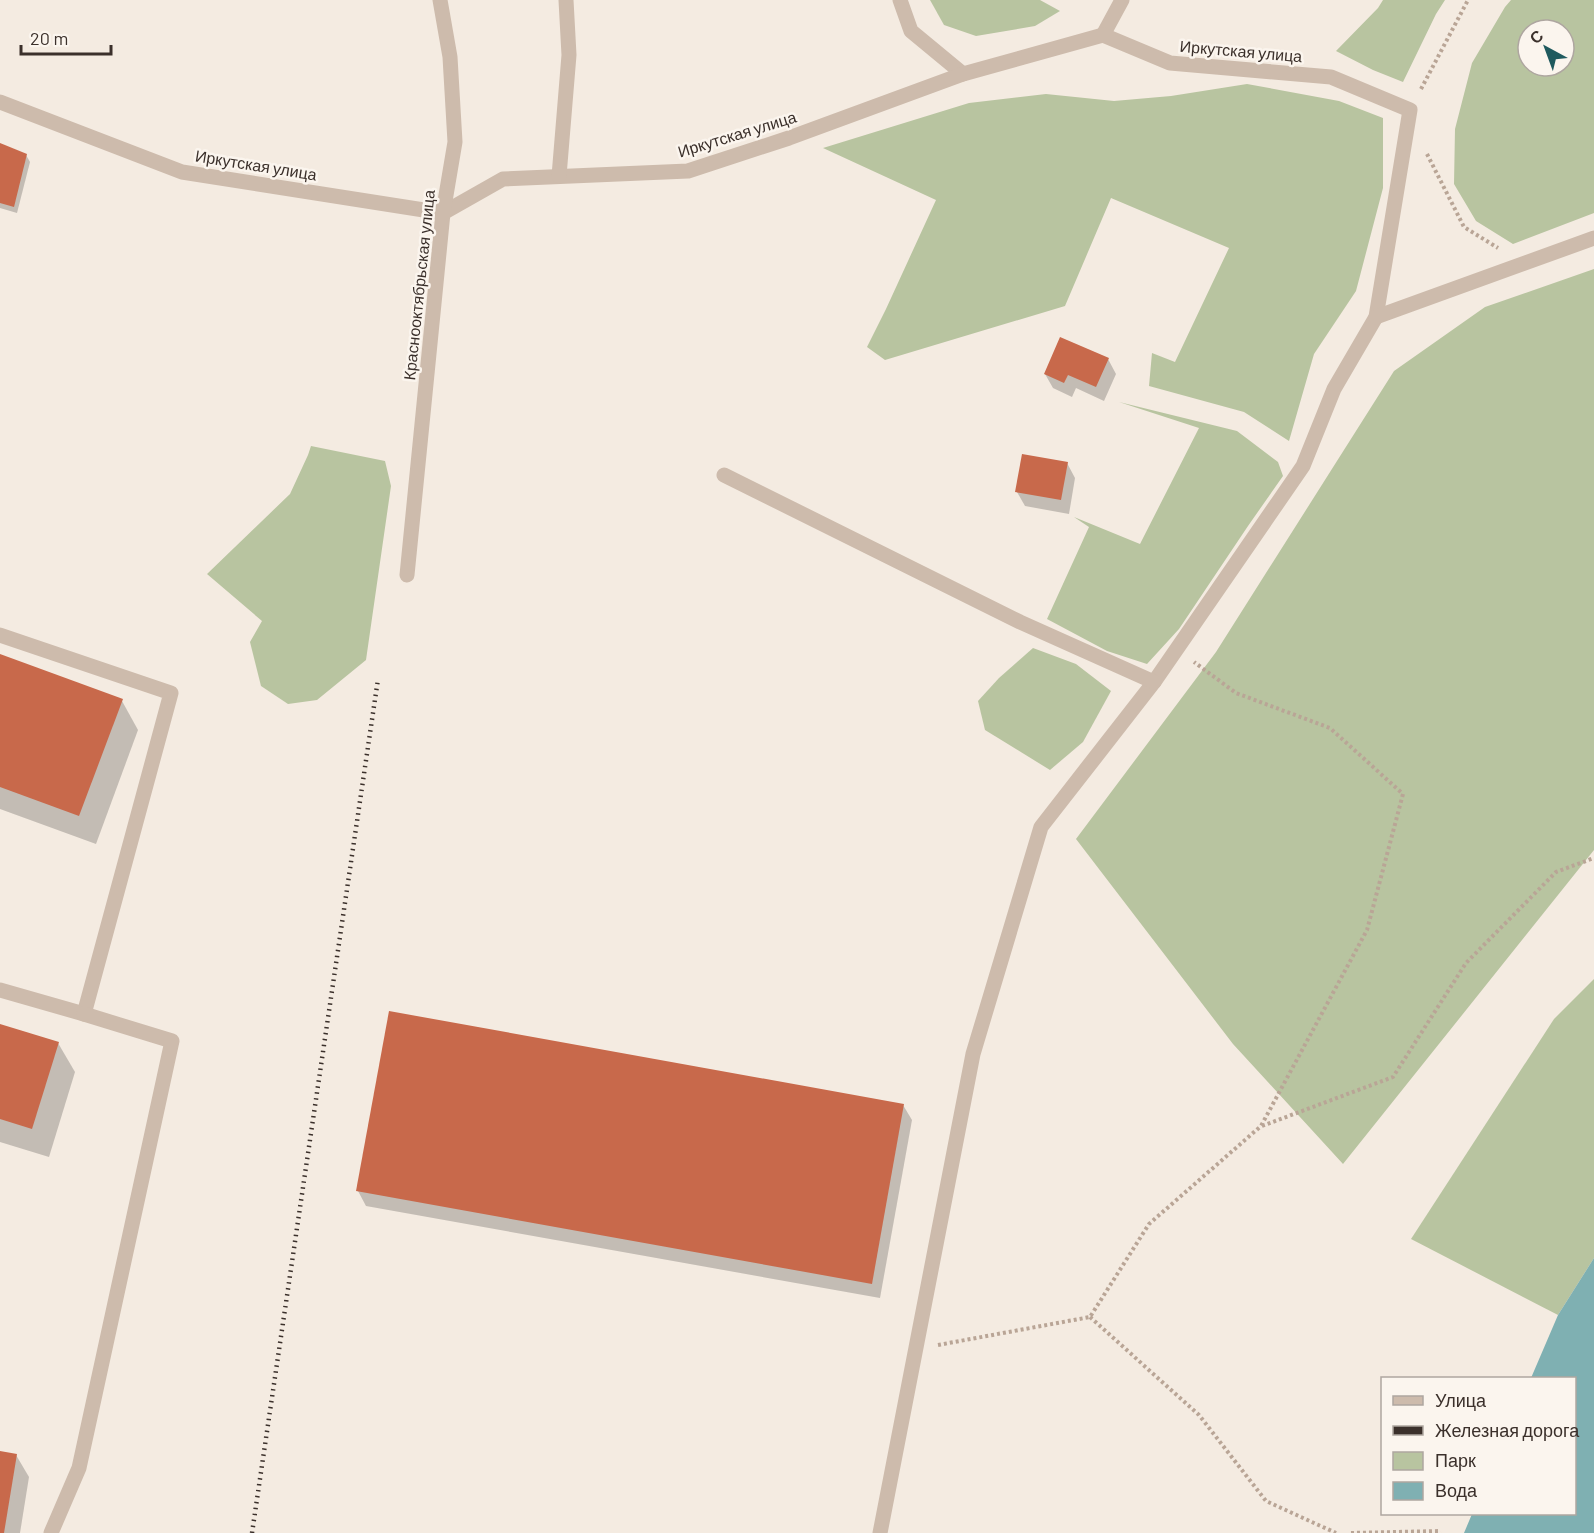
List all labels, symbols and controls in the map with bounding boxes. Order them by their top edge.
scale bar [21,18,111,56]
north arrow [1516,18,1576,78]
text: С [1525,25,1547,47]
text: 20 m [30,27,68,49]
street label: Иркутская улица [1179,36,1303,65]
street label: Иркутская улица [675,106,798,161]
street label: Иркутская улица [194,146,318,184]
street label: Краснооктябрьская улица [399,189,438,381]
legend [1381,1377,1576,1515]
text: Улица [1435,1389,1487,1411]
text: Железная дорога [1435,1419,1580,1441]
text: Парк [1435,1449,1476,1471]
text: Вода [1435,1479,1478,1501]

